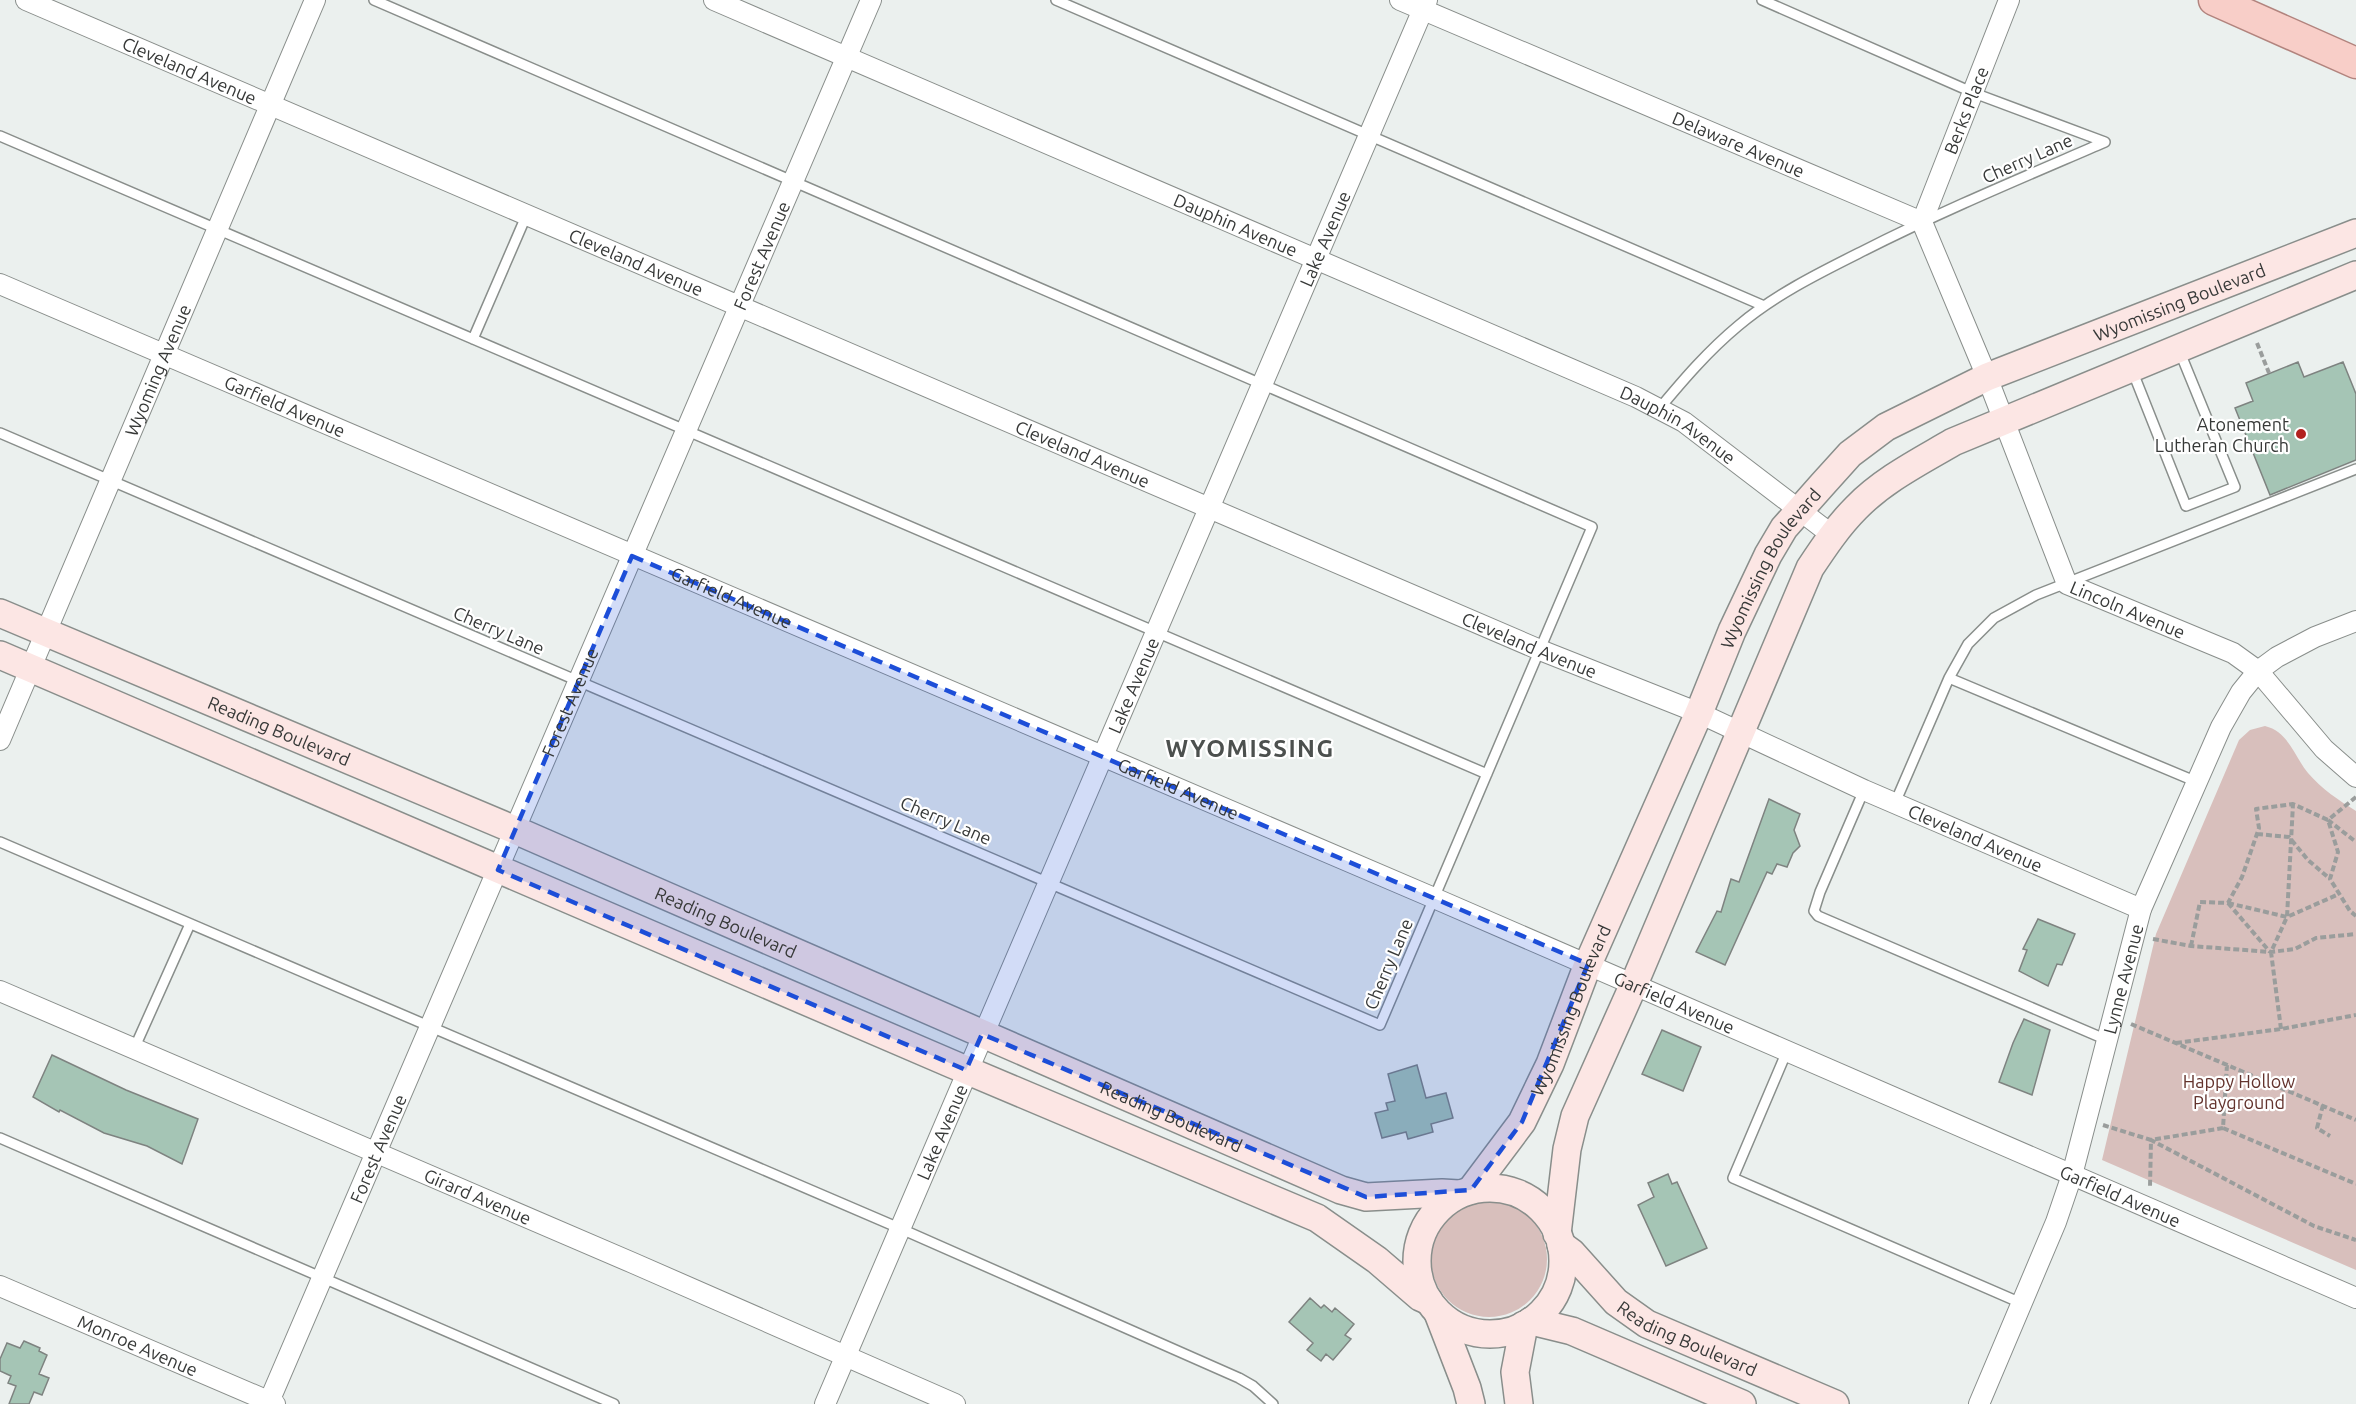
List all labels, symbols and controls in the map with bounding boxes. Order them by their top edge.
street label: Cleveland Avenue [119,33,260,108]
street label: Berks Place [1940,64,1992,157]
street label: Delaware Avenue [1670,107,1808,181]
street label: Cherry Lane [1979,129,2075,187]
street label: Lake Avenue [1295,188,1354,289]
street label: Dauphin Avenue [1171,189,1301,260]
street label: Forest Avenue [729,198,793,313]
street label: Cleveland Avenue [566,224,706,300]
street label: Wyomissing Boulevard [2091,259,2268,344]
street label: Wyoming Avenue [121,301,194,439]
street label: Garfield Avenue [222,371,348,441]
street label: Dauphin Avenue [1617,381,1740,468]
place label: Atonement Lutheran Church [2155,414,2289,455]
street label: Cleveland Avenue [1013,416,1153,491]
marker: Atonement Lutheran Church [2294,427,2308,441]
street label: Wyomissing Boulevard [1716,484,1824,651]
street label: Garfield Avenue [668,563,795,632]
street label: Lincoln Avenue [2067,577,2188,642]
street label: Cherry Lane [451,602,547,658]
street label: Cleveland Avenue [1459,608,1600,682]
street label: Lake Avenue [1104,634,1162,736]
street label: Forest Avenue [537,645,602,759]
street label: Reading Boulevard [205,692,353,769]
district label: WYOMISSING [1165,735,1335,762]
street label: Garfield Avenue [1115,754,1242,823]
street label: Cherry Lane [898,792,994,848]
street label: Cleveland Avenue [1905,800,2046,875]
street label: Reading Boulevard [652,882,800,962]
street label: Cherry Lane [1360,916,1416,1012]
street label: Wyomissing Boulevard [1526,922,1614,1099]
street label: Lynne Avenue [2099,922,2147,1036]
street label: Garfield Avenue [1611,967,1738,1037]
park label: Happy Hollow Playground [2183,1071,2295,1112]
street label: Reading Boulevard [1098,1077,1245,1156]
street label: Lake Avenue [912,1081,971,1183]
street label: Forest Avenue [346,1091,410,1206]
street label: Garfield Avenue [2057,1161,2184,1231]
street label: Girard Avenue [421,1165,534,1228]
street label: Reading Boulevard [1614,1296,1760,1380]
street label: Monroe Avenue [75,1311,201,1380]

